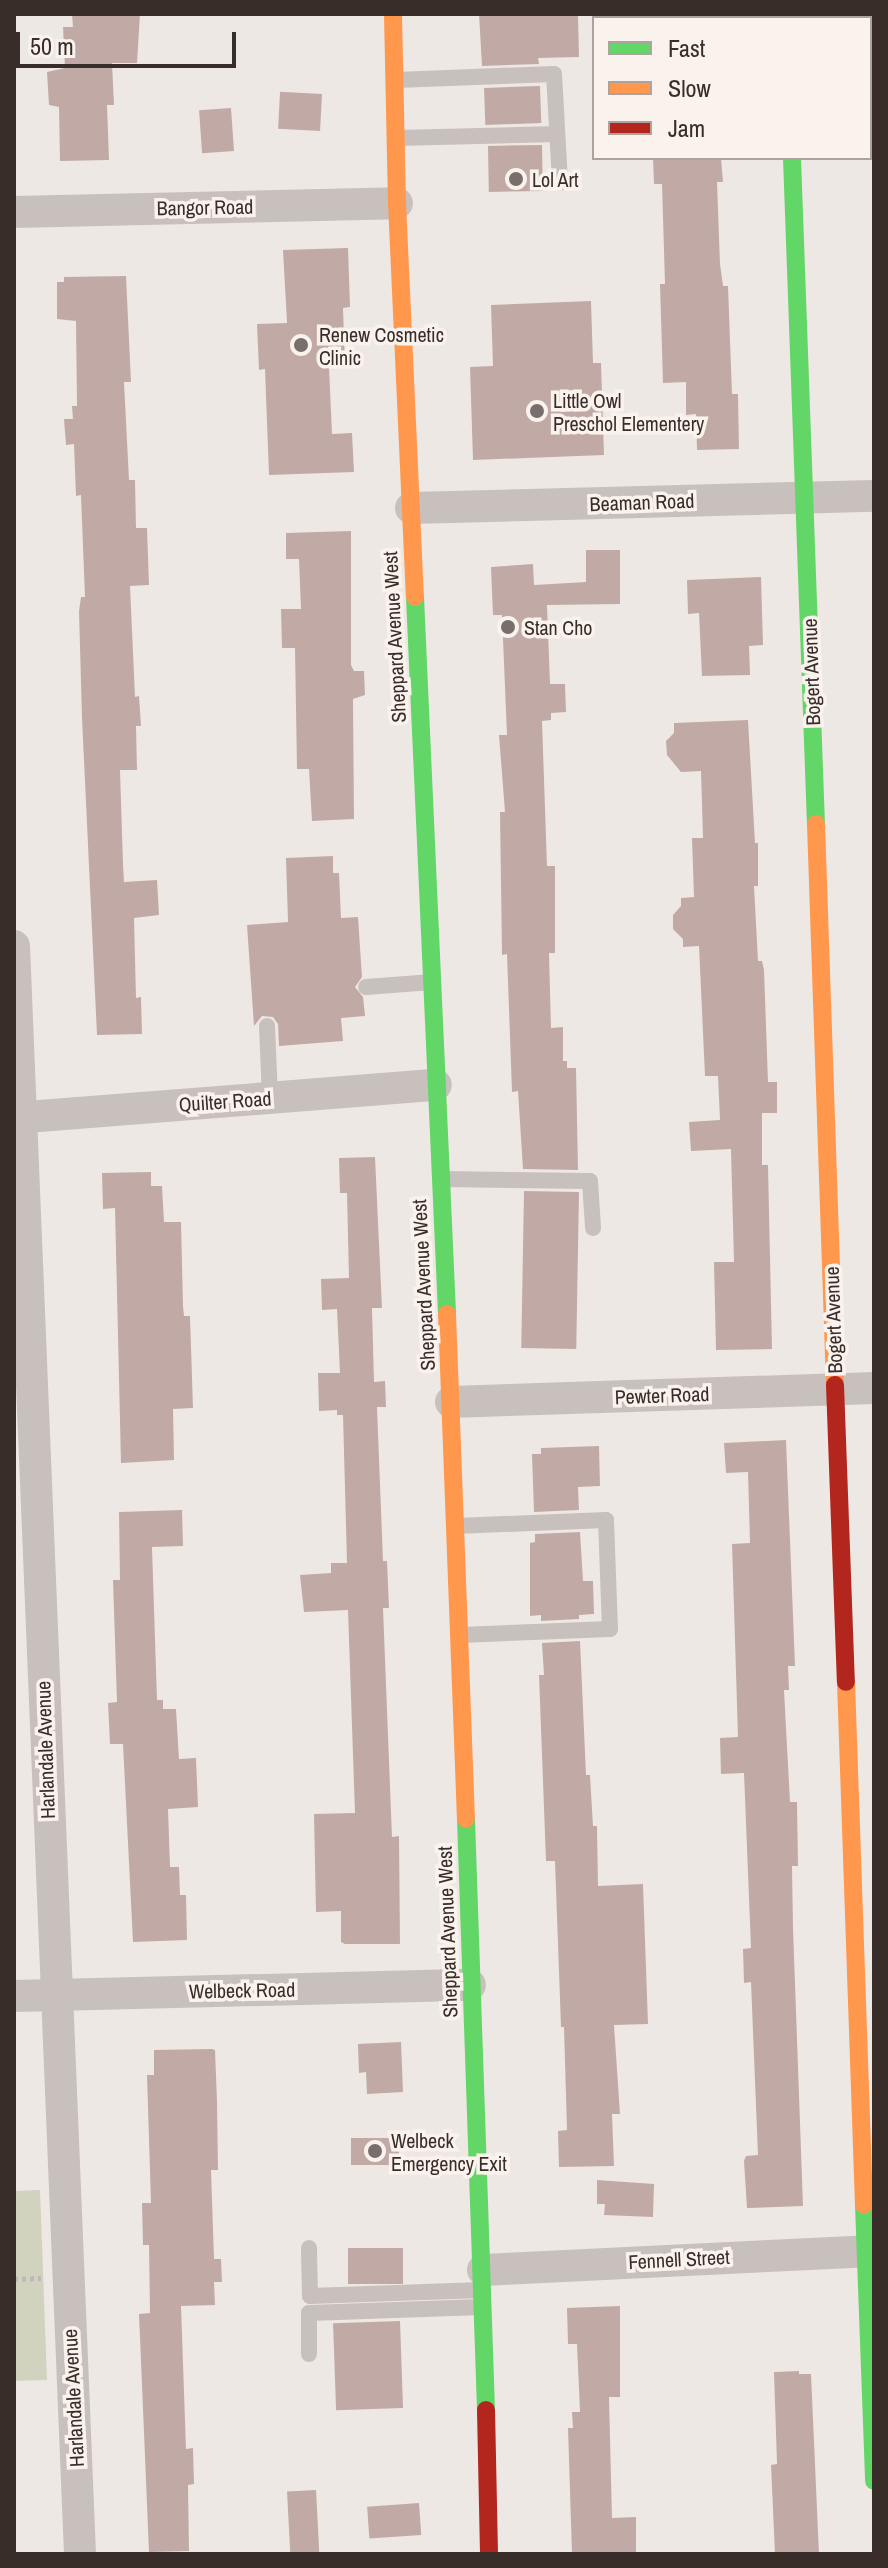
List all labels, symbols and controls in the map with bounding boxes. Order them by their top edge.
scale bar [20,16,240,66]
legend [592,16,872,160]
text: 50 m [30,30,74,62]
text: Fast [668,32,705,64]
text: Slow [668,72,711,104]
text: Jam [668,112,705,144]
place label: Lol Art [532,167,579,191]
marker: Lol Art [507,170,525,188]
street label: Bangor Road [156,194,254,220]
place label: Renew Cosmetic Clinic [319,322,444,369]
marker: Renew Cosmetic Clinic [290,334,312,356]
place label: Little Owl Preschol Elementery [553,388,704,435]
marker: Little Owl Preschol Elementery [528,402,546,420]
street label: Beaman Road [589,488,695,516]
street label: Sheppard Avenue West [377,550,411,724]
place label: Stan Cho [524,615,592,639]
marker: Stan Cho [499,618,517,636]
street label: Bogert Avenue [797,618,825,726]
street label: Quilter Road [178,1086,272,1116]
street label: Sheppard Avenue West [406,1198,440,1372]
street label: Bogert Avenue [819,1266,847,1374]
street label: Pewter Road [614,1381,710,1409]
street label: Harlandale Avenue [31,1680,59,1820]
street label: Sheppard Avenue West [432,1845,462,2019]
street label: Welbeck Road [189,1977,295,2003]
place label: Welbeck Emergency Exit [391,2128,507,2175]
marker: Welbeck Emergency Exit [366,2142,384,2160]
street label: Fennell Street [628,2244,730,2274]
street label: Harlandale Avenue [57,2328,89,2468]

